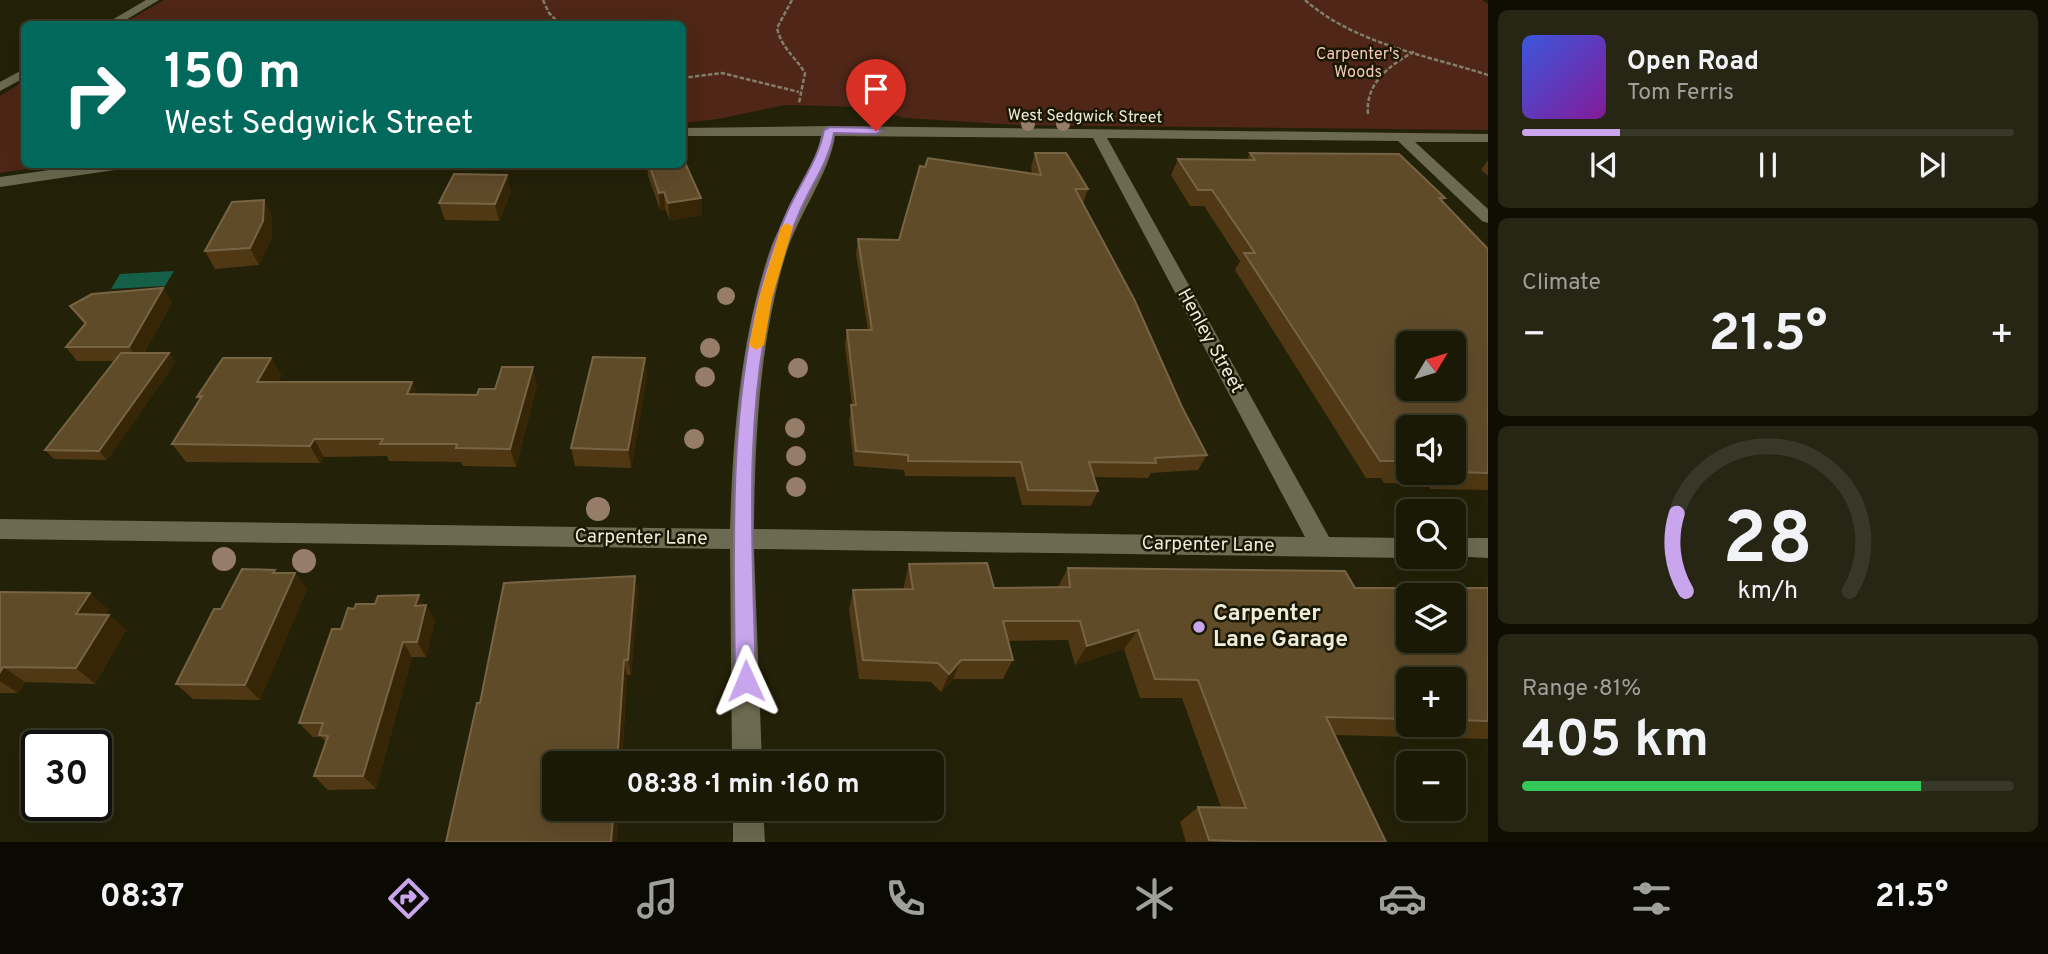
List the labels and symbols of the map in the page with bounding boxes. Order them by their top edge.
park label: Carpenter's Woods [1316,45,1400,83]
pin [846,59,906,131]
street label: West Sedgwick Street [1007,106,1163,128]
street label: Henley Street [1171,284,1249,398]
north arrow [1396,331,1466,401]
street label: Carpenter Lane [574,525,708,551]
street label: Carpenter Lane [1141,532,1275,558]
place label: Carpenter Lane Garage [1213,600,1348,655]
marker: Carpenter Lane Garage [1191,619,1207,635]
position arrow [709,644,783,718]
speed limit sign: 30 [21,730,112,821]

